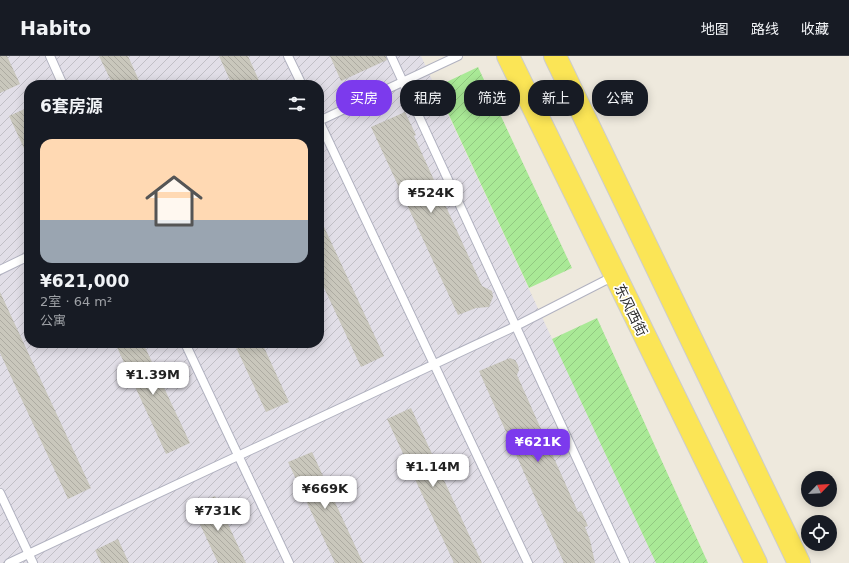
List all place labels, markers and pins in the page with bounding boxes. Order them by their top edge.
pin: ¥524K [403,180,459,214]
pin: ¥1.39M [120,362,186,396]
pin: ¥621K [510,429,566,463]
pin: ¥1.14M [400,454,466,488]
pin: ¥669K [297,476,353,510]
pin: ¥731K [190,498,246,532]

